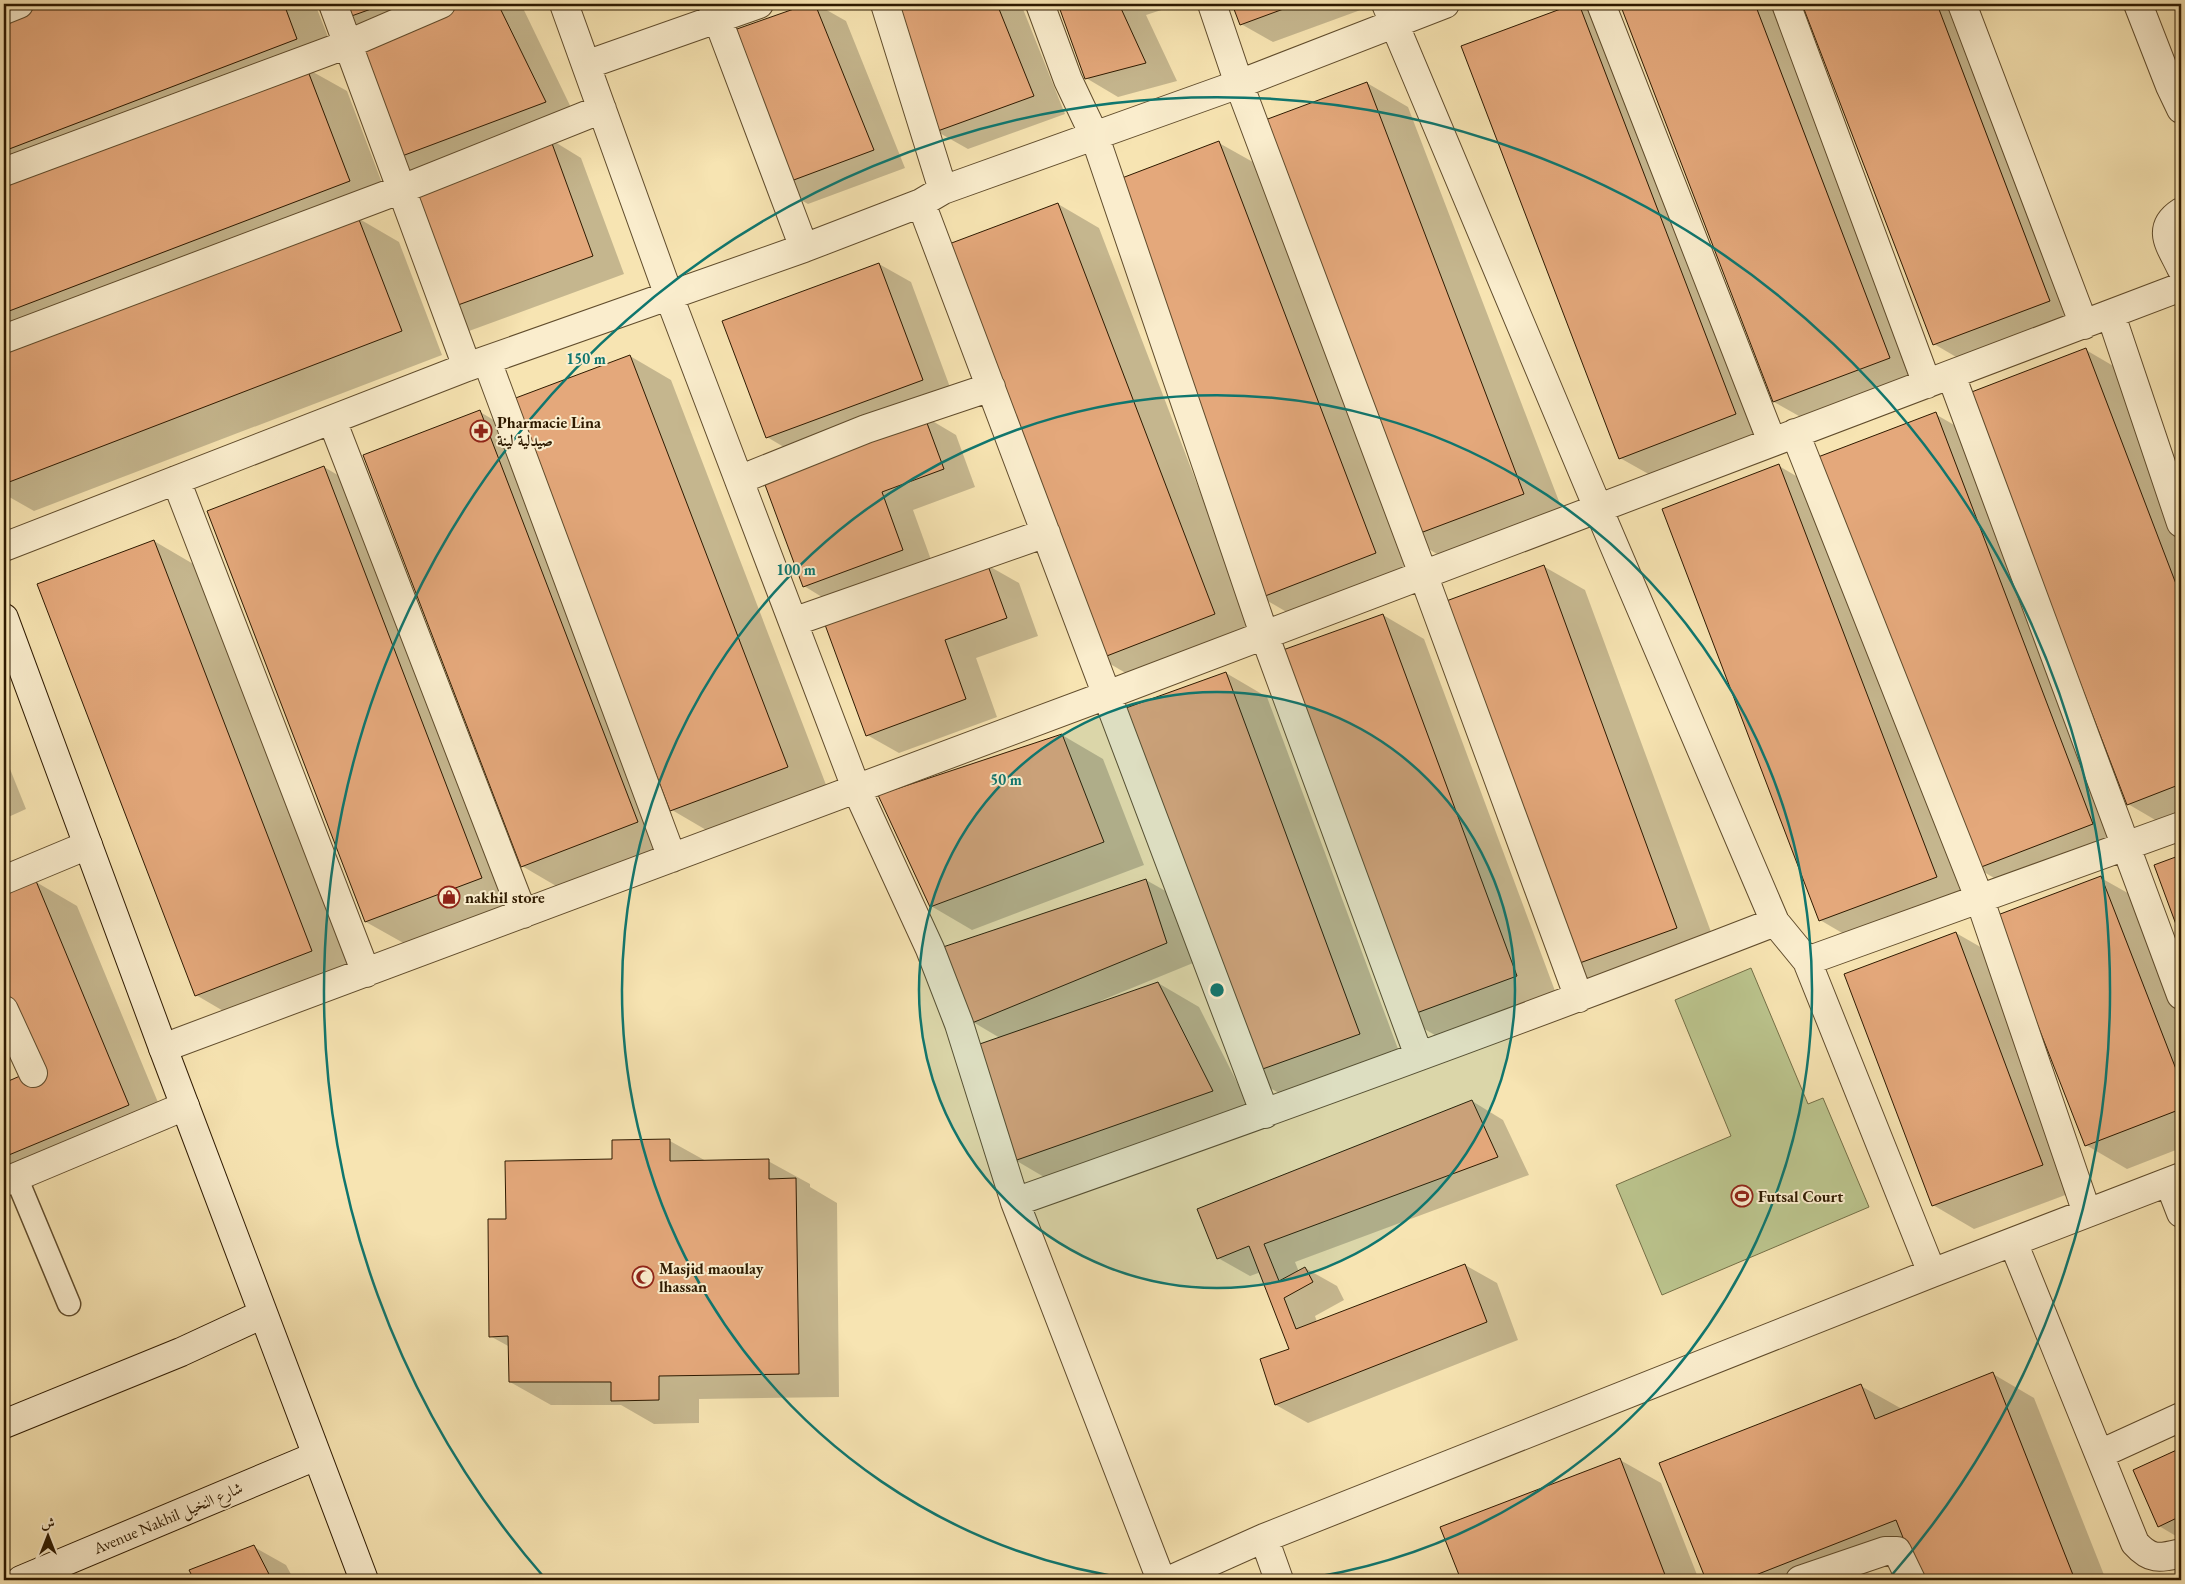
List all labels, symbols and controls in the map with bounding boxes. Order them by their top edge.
text: 150 m [566,349,606,368]
place label: Pharmacie Lina صيدلية لينة [497,412,602,451]
pharmacy icon: Pharmacie Lina صيدلية لينة [469,419,493,443]
text: 100 m [776,560,816,579]
text: 50 m [990,770,1022,789]
shop icon: nakhil store [437,885,461,909]
place label: nakhil store [465,887,545,908]
centre of rings [1208,981,1226,999]
sports icon: Futsal Court [1730,1184,1754,1208]
place label: Futsal Court [1758,1186,1843,1207]
place label: Masjid maoulay lhassan [659,1258,764,1297]
mosque icon: Masjid maoulay lhassan [631,1265,655,1289]
street label: Avenue Nakhil شارع النخيل [89,1477,247,1562]
north arrow [22,1512,72,1562]
text: ش [41,1514,55,1532]

